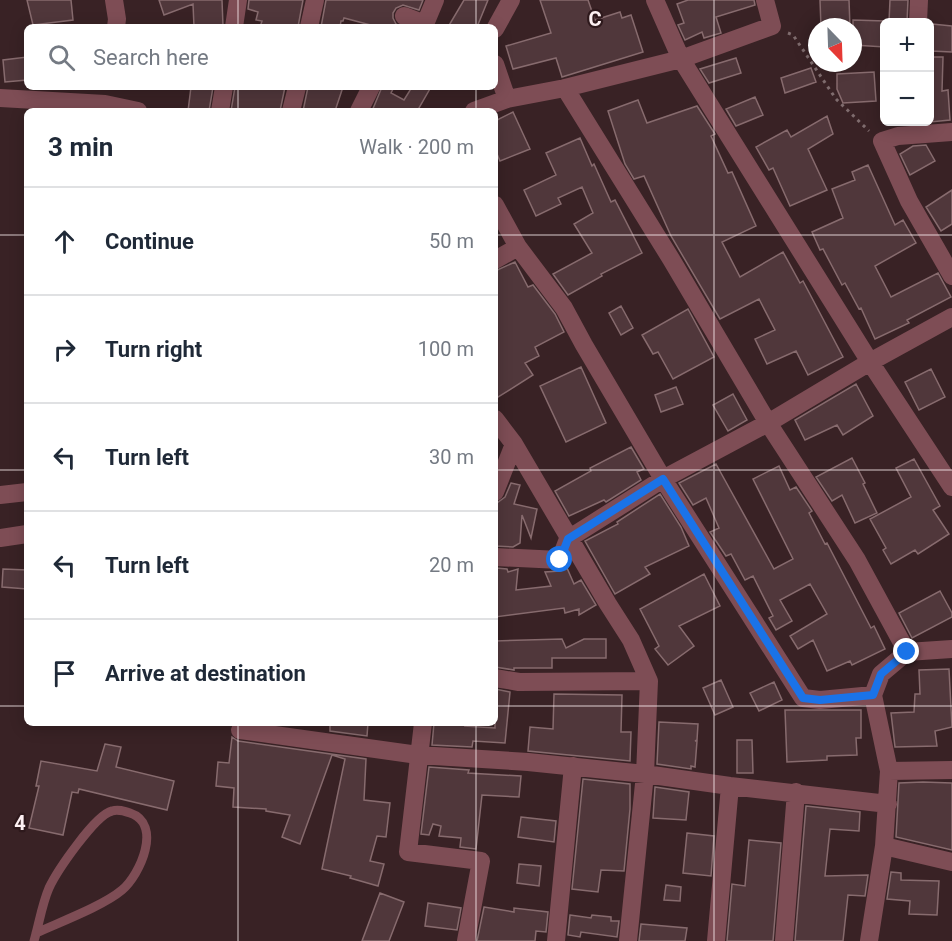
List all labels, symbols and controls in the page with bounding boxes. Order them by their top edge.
text: C [588,7,602,31]
north arrow [808,18,862,72]
map controls [880,18,934,126]
button: + [880,18,934,72]
search box [24,24,498,90]
icon: search [45,41,78,74]
text: Search here [93,45,209,70]
button: − [880,72,934,126]
text: 3 min [48,132,113,162]
text: Walk · 200 m [359,135,474,159]
icon: ahead [48,225,81,258]
text: Continue [105,229,194,254]
text: 50 m [429,229,474,253]
icon: right [48,333,81,366]
text: Turn right [105,337,202,362]
text: 100 m [418,337,474,361]
icon: left [48,441,81,474]
text: Turn left [105,445,189,470]
text: 30 m [429,445,474,469]
route start [546,546,572,572]
icon: left [48,549,81,582]
text: Turn left [105,553,189,578]
text: 20 m [429,553,474,577]
route end [893,638,919,664]
icon: arrive [48,657,81,690]
text: Arrive at destination [105,661,306,686]
text: 4 [14,811,26,835]

